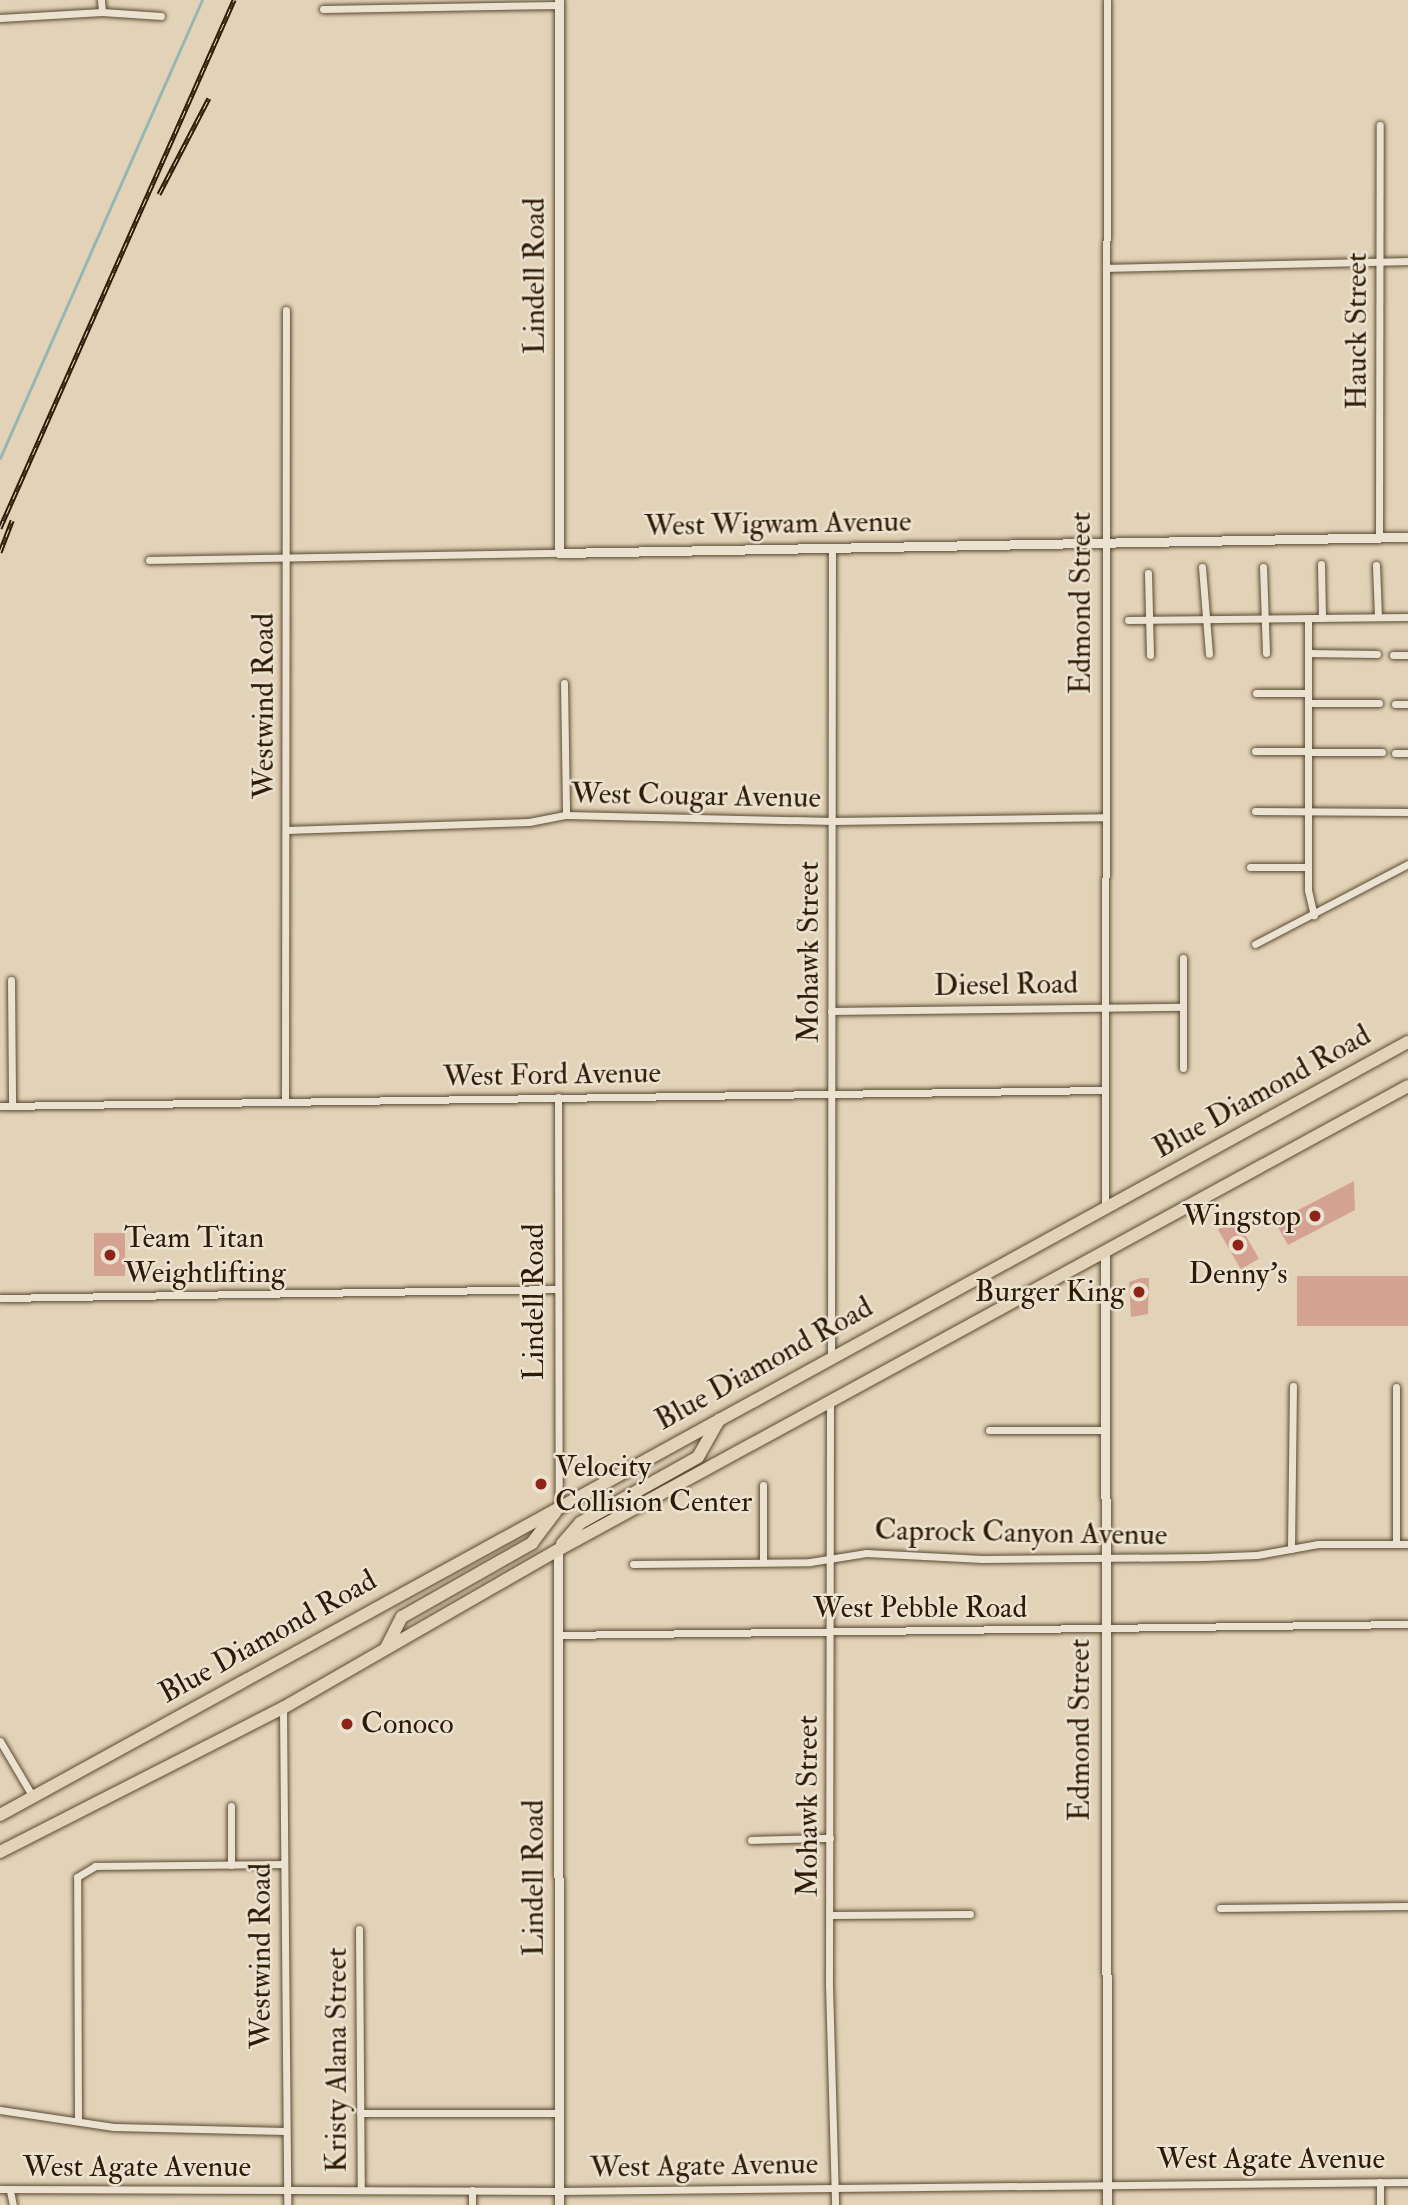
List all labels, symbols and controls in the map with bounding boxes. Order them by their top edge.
street label: Lindell Road [517,198,553,354]
street label: Hauck Street [1339,252,1375,410]
street label: West Wigwam Avenue [644,504,912,544]
street label: Edmond Street [1063,512,1099,694]
street label: Westwind Road [246,613,282,799]
street label: West Cougar Avenue [571,776,821,816]
street label: Mohawk Street [791,861,827,1043]
street label: Diesel Road [934,966,1078,1004]
street label: Blue Diamond Road [1147,1017,1377,1167]
street label: West Ford Avenue [443,1055,661,1095]
place label: Wingstop [1183,1198,1301,1234]
marker: Wingstop [1307,1208,1323,1224]
place label: Team Titan Weightlifting [124,1220,286,1290]
street label: Lindell Road [516,1224,552,1380]
marker: Denny's [1230,1237,1246,1253]
marker: Team Titan Weightlifting [102,1247,118,1263]
place label: Denny's [1189,1256,1287,1292]
place label: Burger King [975,1274,1125,1310]
marker: Burger King [1131,1284,1147,1300]
street label: Blue Diamond Road [649,1289,879,1439]
place label: Velocity Collision Center [555,1449,752,1520]
marker: Velocity Collision Center [533,1476,549,1492]
street label: Caprock Canyon Avenue [874,1512,1168,1554]
street label: Blue Diamond Road [153,1562,383,1712]
street label: West Pebble Road [813,1590,1027,1626]
street label: Edmond Street [1062,1639,1098,1821]
place label: Conoco [361,1706,454,1742]
street label: Mohawk Street [790,1715,826,1897]
marker: Conoco [339,1716,355,1732]
street label: Lindell Road [516,1800,552,1956]
street label: Westwind Road [243,1863,279,2049]
street label: Kristy Alana Street [319,1947,355,2173]
street label: West Agate Avenue [1157,2141,1385,2177]
street label: West Agate Avenue [590,2146,818,2186]
street label: West Agate Avenue [23,2149,251,2185]

